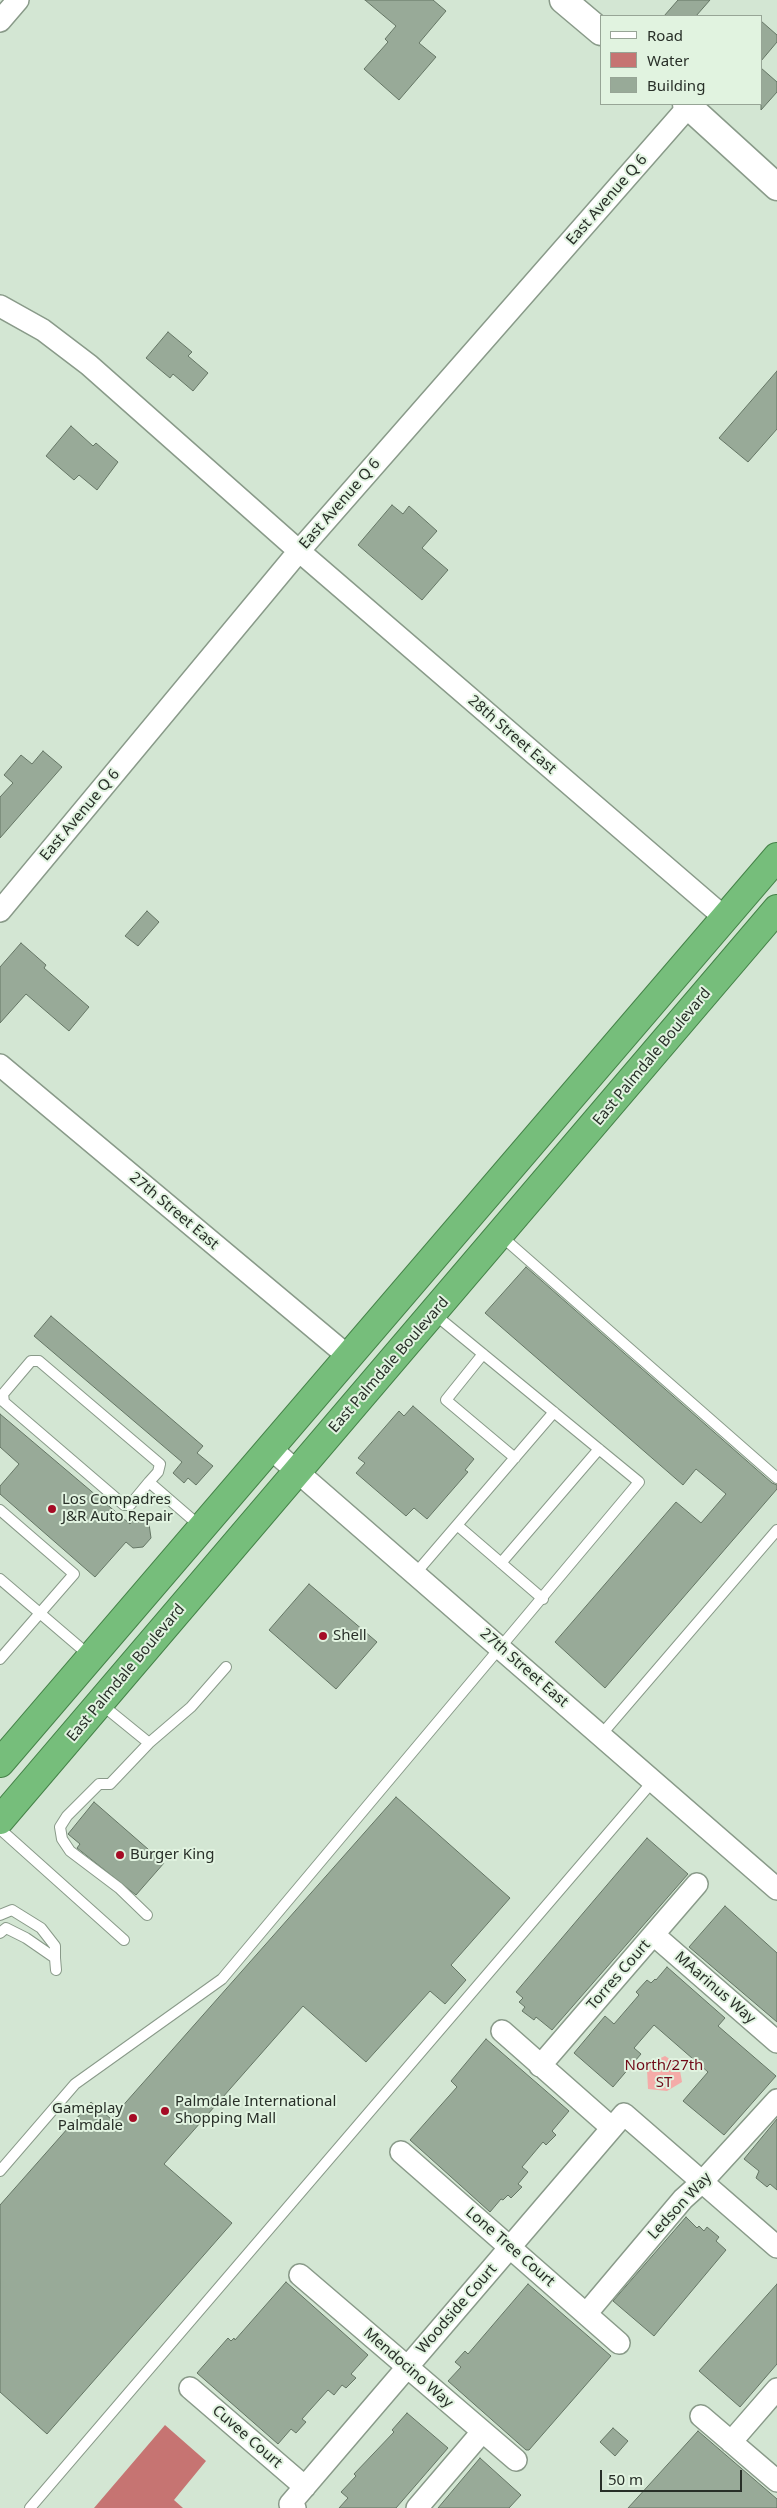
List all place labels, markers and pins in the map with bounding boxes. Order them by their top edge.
place label: Los Compadres J&R Auto Repair [62,1491,173,1526]
marker: Los Compadres J&R Auto Repair [46,1503,58,1515]
place label: Shell [333,1627,367,1645]
marker: Shell [317,1630,329,1642]
place label: Burger King [130,1846,214,1864]
marker: Burger King [114,1849,126,1861]
place label: Palmdale International Shopping Mall [175,2093,336,2128]
place label: Gameplay Palmdale [52,2100,123,2135]
marker: Palmdale International Shopping Mall [159,2105,171,2117]
marker: Gameplay Palmdale [127,2112,139,2124]

